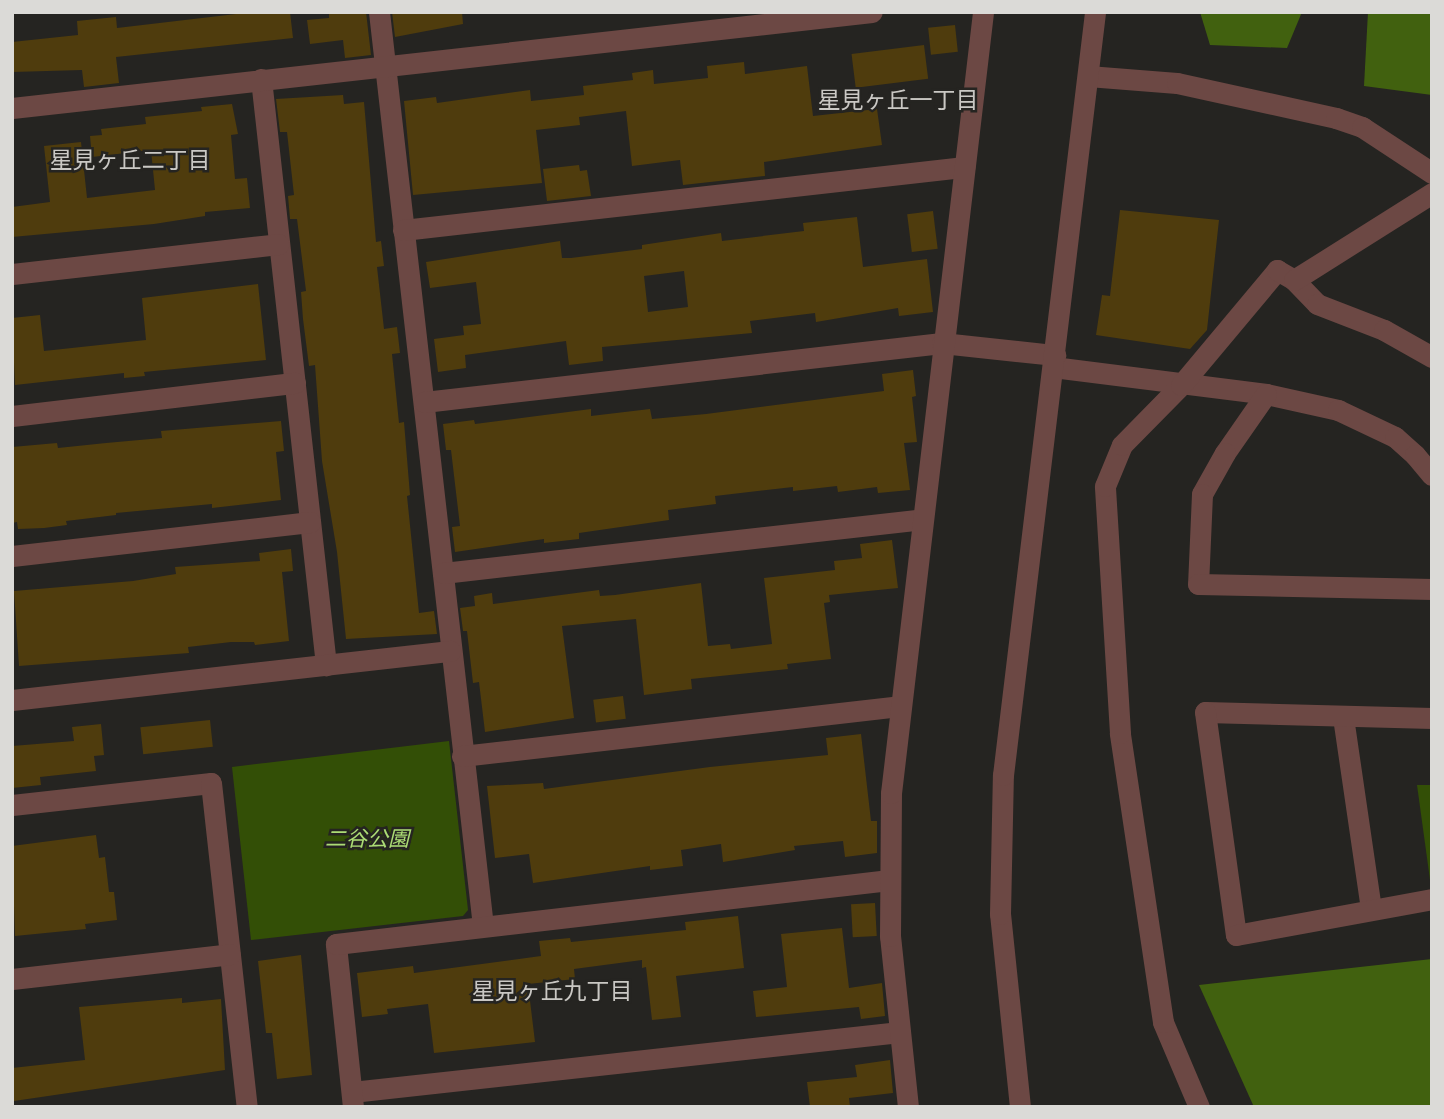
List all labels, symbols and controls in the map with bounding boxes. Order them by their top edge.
district label: 星見ヶ丘一丁目 [818,87,978,115]
district label: 星見ヶ丘二丁目 [50,147,210,175]
park label: 二谷公園 [325,826,409,852]
district label: 星見ヶ丘九丁目 [472,978,632,1006]

